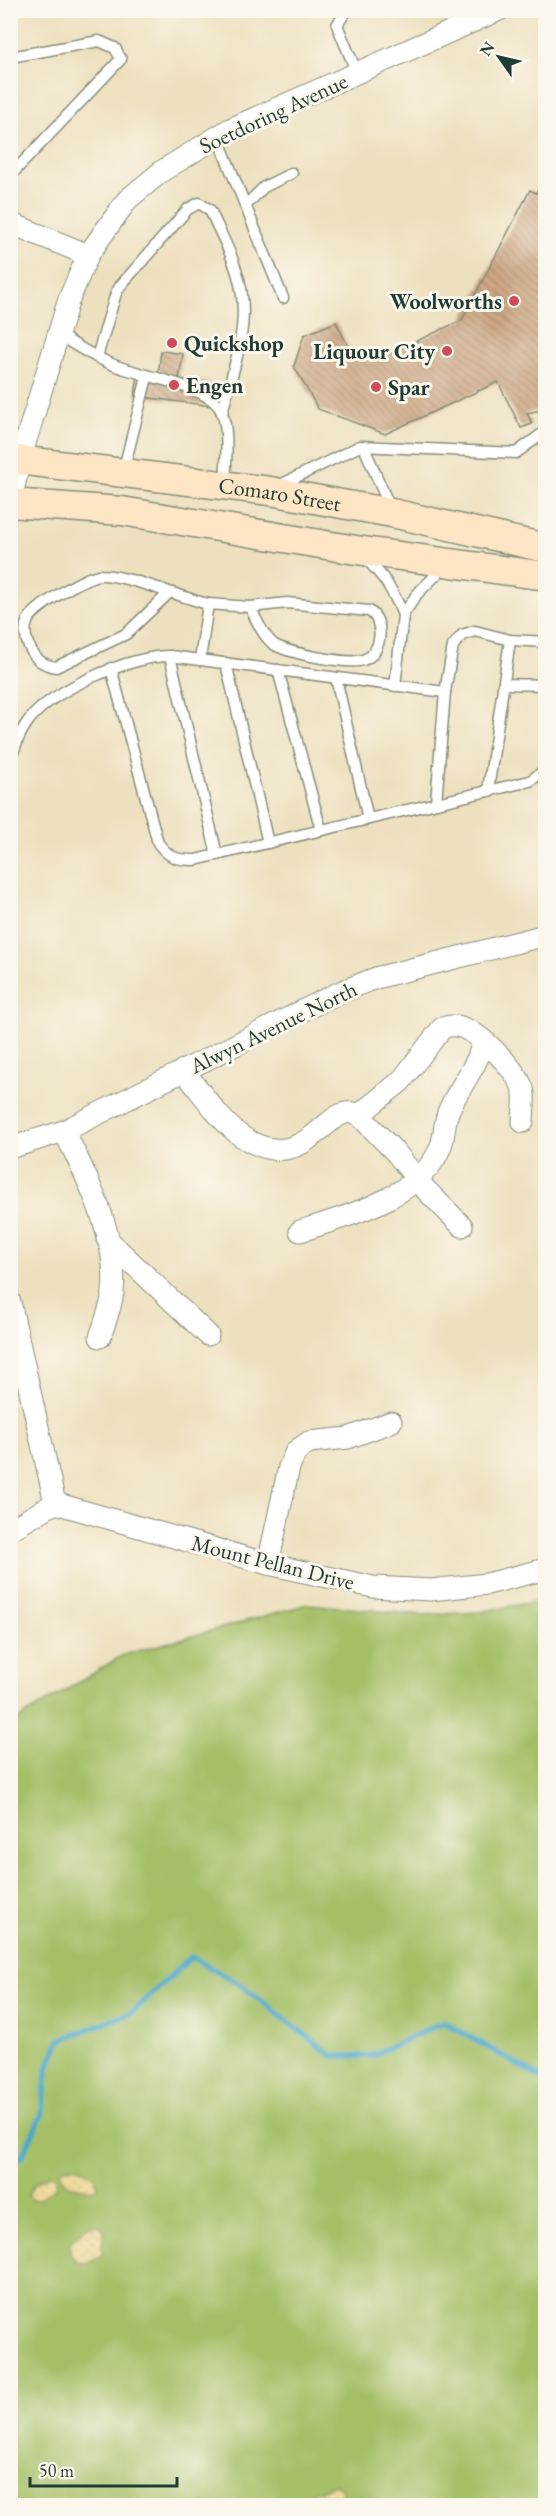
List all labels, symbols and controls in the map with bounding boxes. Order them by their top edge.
north arrow [469,27,529,87]
text: N [475,38,499,60]
street label: Soetdoring Avenue [195,66,352,160]
place label: Woolworths [390,287,502,316]
marker: Woolworths [507,294,521,308]
place label: Quickshop [184,329,284,358]
marker: Quickshop [165,336,179,350]
place label: Liquour City [313,337,435,366]
marker: Liquour City [440,344,454,358]
place label: Engen [186,371,244,400]
place label: Spar [388,373,431,402]
marker: Engen [167,378,181,392]
marker: Spar [369,380,383,394]
street label: Comaro Street [217,471,343,519]
street label: Alwyn Avenue North [184,974,362,1081]
street label: Mount Pellan Drive [188,1528,358,1597]
scale bar [30,2450,177,2488]
text: 50 m [39,2459,74,2482]

